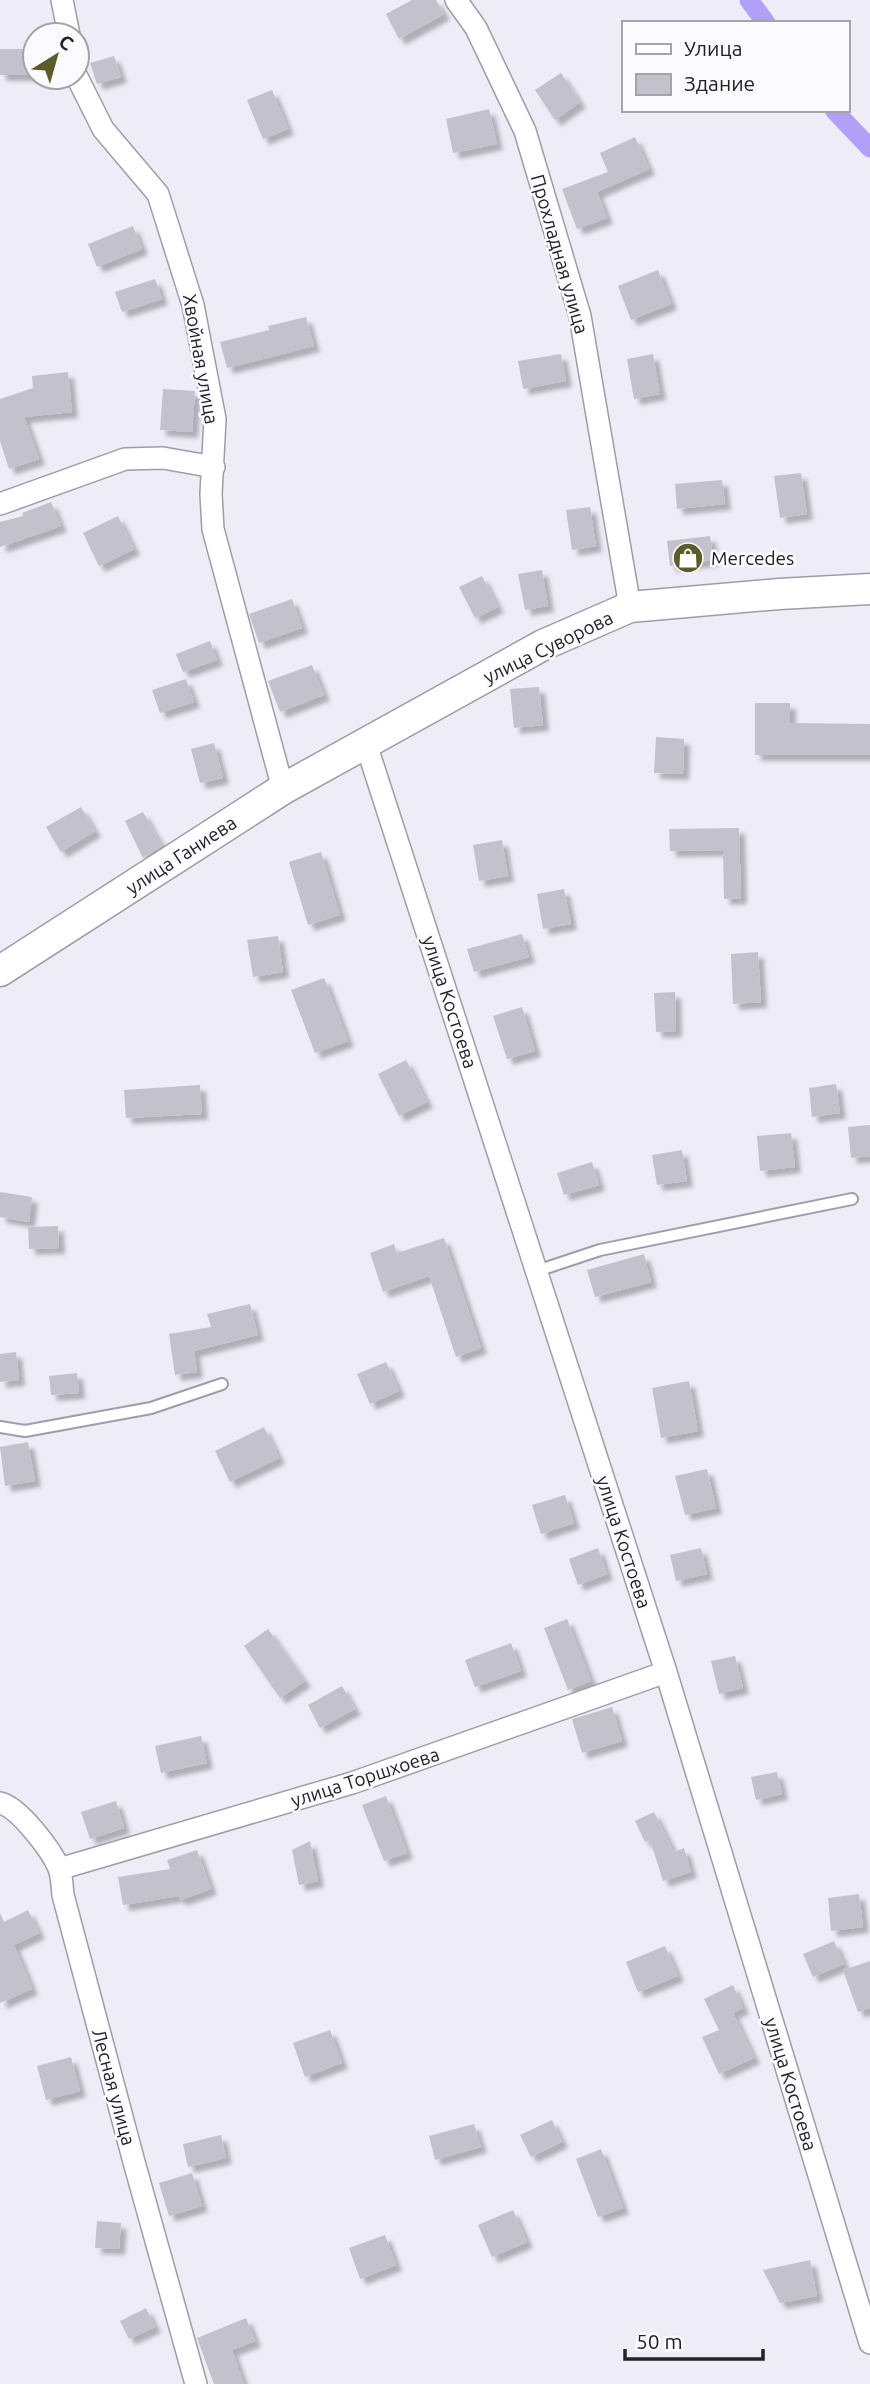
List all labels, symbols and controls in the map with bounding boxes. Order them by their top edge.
north arrow [21,21,91,91]
legend [622,21,849,112]
text: С [55,30,78,55]
text: Улица [684,36,742,60]
text: Здание [684,71,755,95]
street label: Прохладная улица [527,172,593,336]
street label: Хвойная улица [179,292,223,426]
shop icon: Mercedes [671,541,705,575]
place label: Mercedes [711,547,794,569]
street label: улица Суворова [480,606,616,688]
street label: улица Ганиева [122,811,240,899]
street label: улица Костоева [418,933,482,1071]
street label: улица Костоева [592,1473,656,1611]
street label: улица Торшхоева [288,1743,442,1811]
street label: улица Костоева [760,2015,822,2153]
street label: Лесная улица [88,2026,140,2148]
scale bar [625,2318,763,2362]
text: 50 m [636,2329,683,2353]

